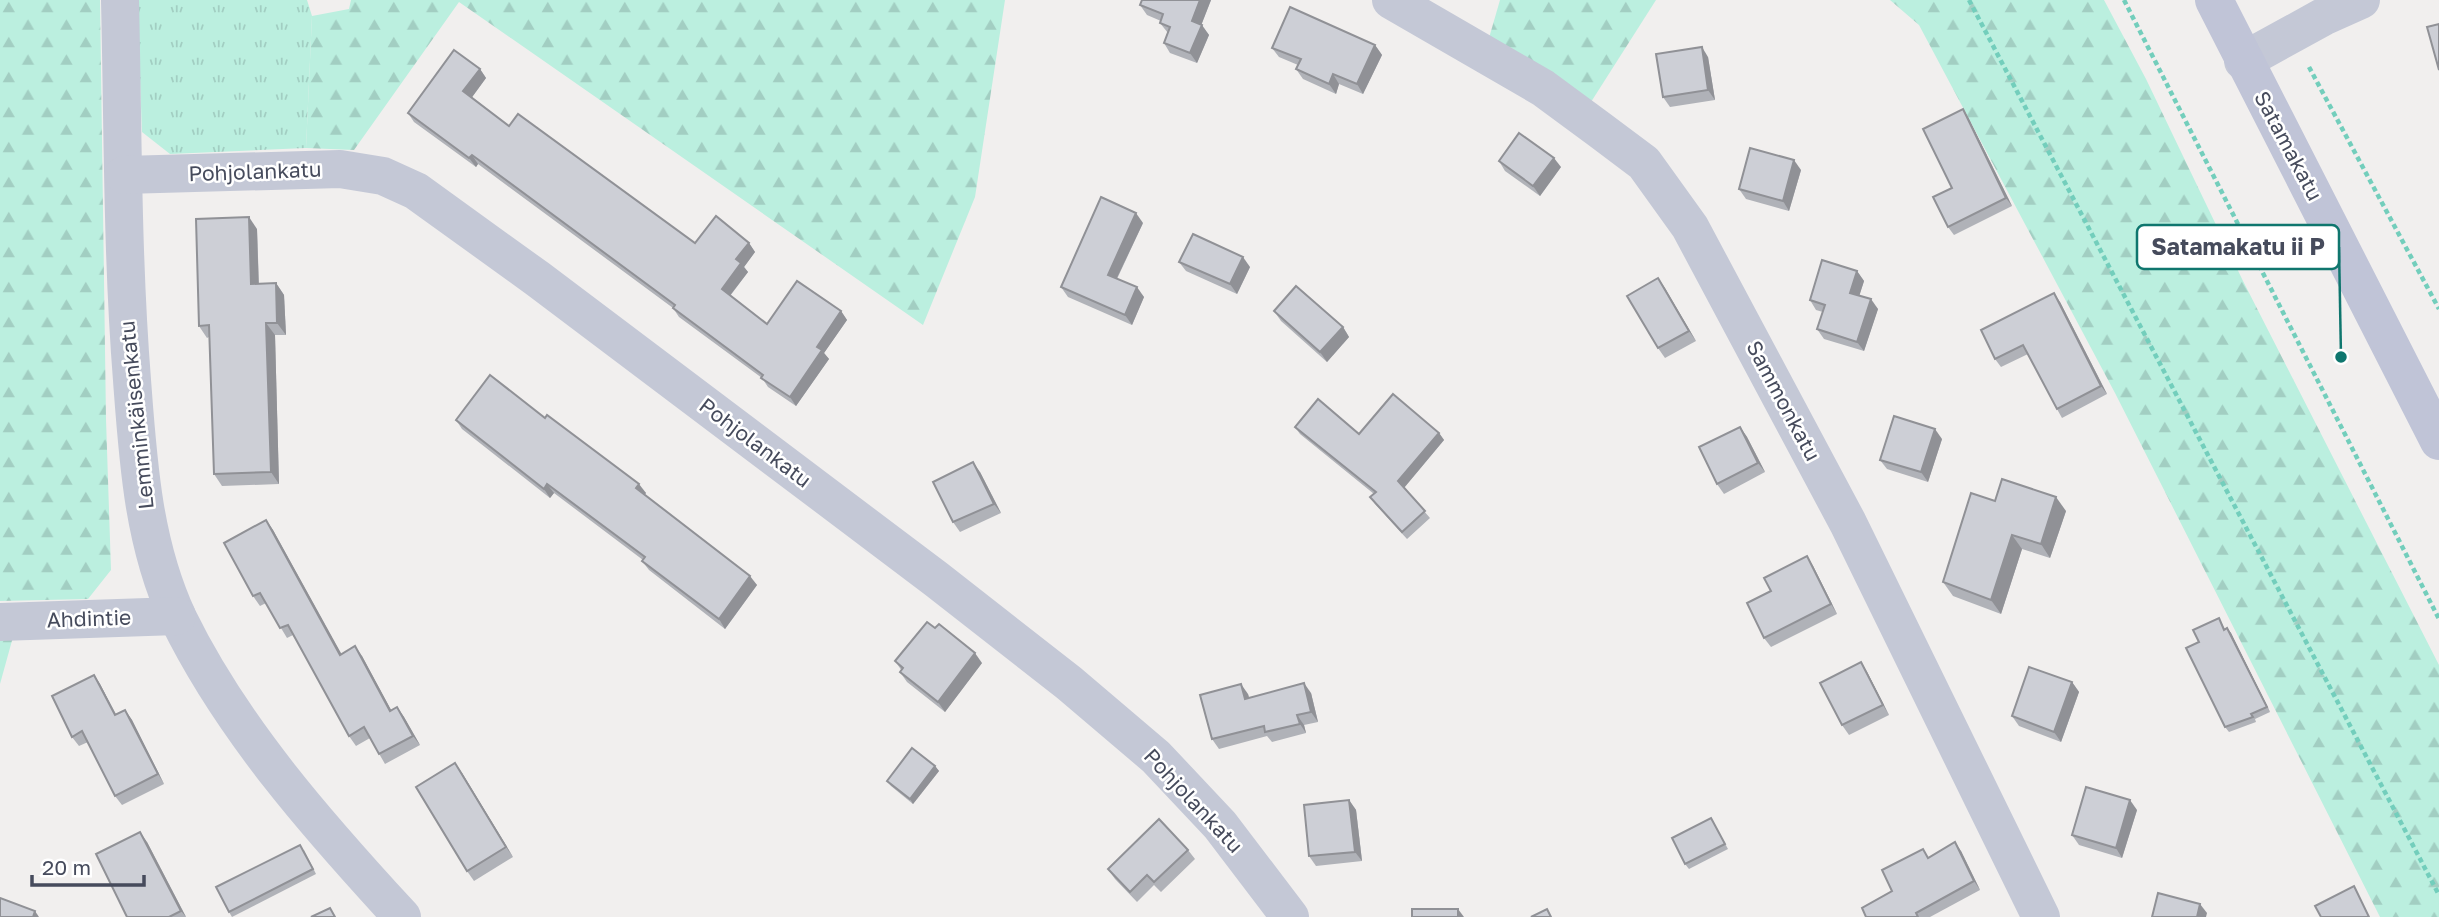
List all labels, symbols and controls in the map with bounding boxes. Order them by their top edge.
street label: Satamakatu [2249,86,2329,205]
street label: Pohjolankatu [188,156,322,186]
callout: Satamakatu ii P [2137,225,2339,269]
text: Satamakatu ii P [2151,232,2325,260]
street label: Lemminkäisenkatu [113,320,159,511]
street label: Sammonkatu [1741,336,1826,465]
street label: Pohjolankatu [695,392,817,493]
street label: Ahdintie [46,604,132,632]
street label: Pohjolankatu [1139,743,1249,858]
scale bar [32,844,144,888]
text: 20 m [42,854,91,880]

